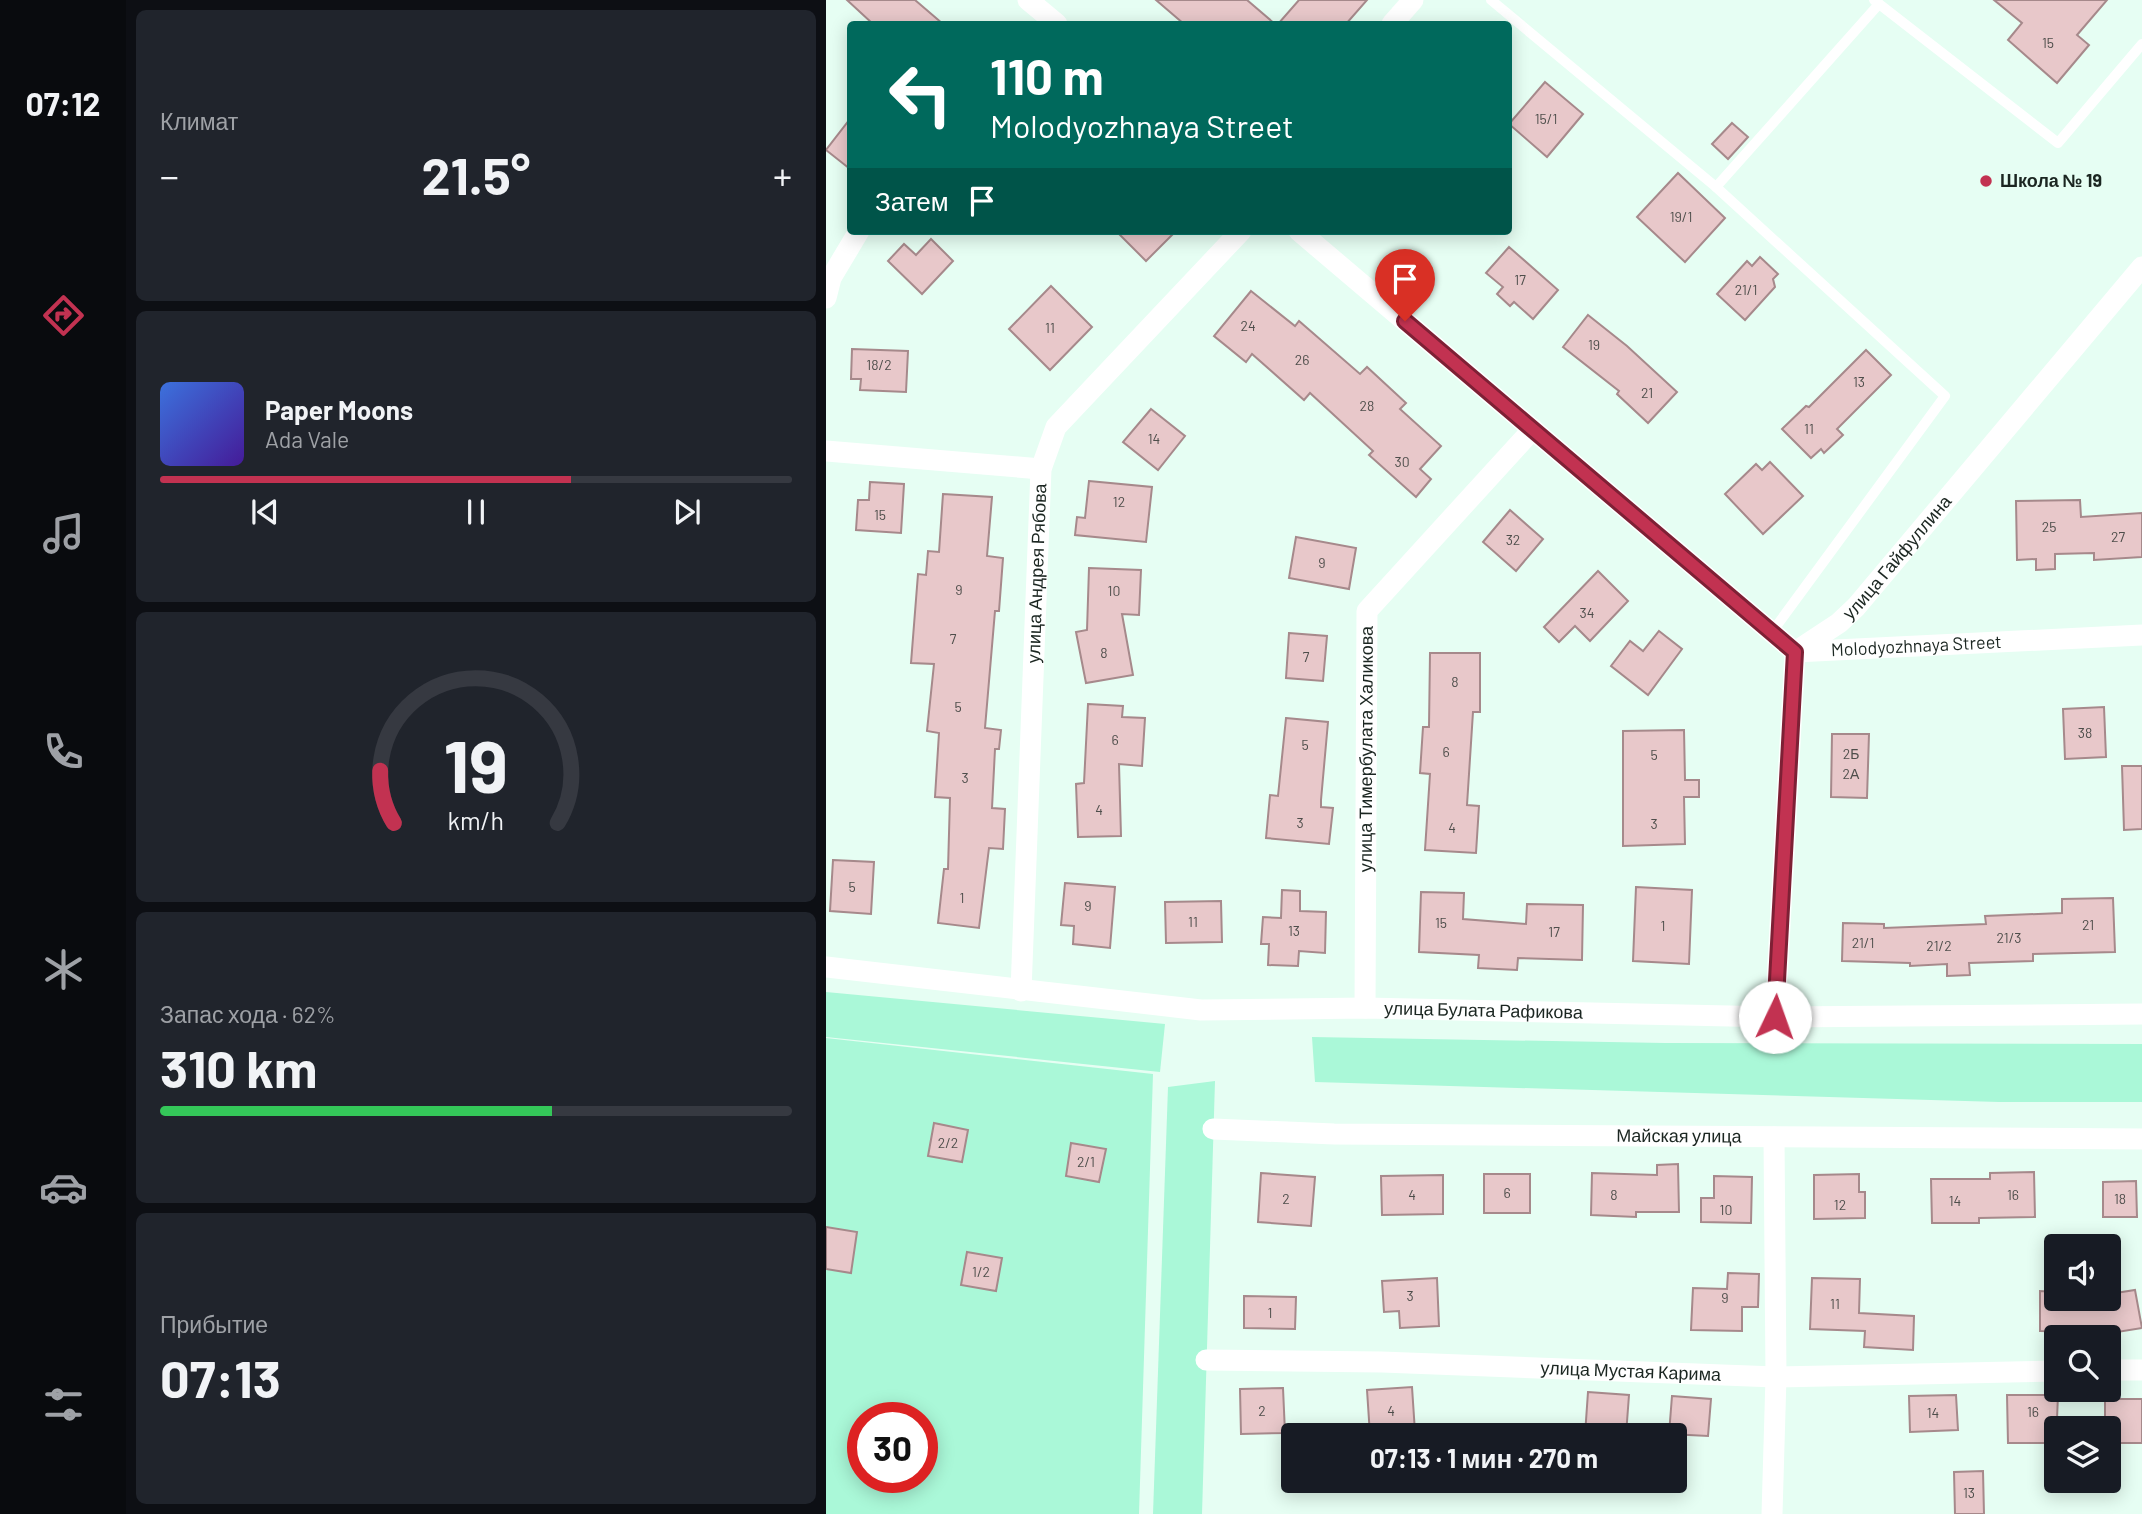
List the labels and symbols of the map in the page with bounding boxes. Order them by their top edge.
house number: 15 [2042,34,2054,51]
house number: 15/1 [1535,110,1557,127]
place label: Школа № 19 [2000,169,2102,191]
marker: Школа № 19 [1978,173,1994,189]
house number: 19/1 [1670,208,1692,225]
pin [1375,249,1435,321]
house number: 17 [1514,271,1526,288]
house number: 21/1 [1735,281,1757,298]
house number: 24 [1240,317,1256,334]
house number: 11 [1045,319,1055,336]
house number: 19 [1588,336,1600,353]
house number: 26 [1295,351,1309,368]
house number: 18/2 [866,356,892,373]
house number: 13 [1853,373,1865,390]
house number: 21 [1641,384,1653,401]
house number: 28 [1360,397,1374,414]
house number: 11 [1804,420,1814,437]
house number: 14 [1148,430,1160,447]
house number: 30 [1394,453,1410,470]
street label: улица Андрея Рябова [1022,482,1050,664]
street label: улица Гайфуллина [1838,489,1956,624]
house number: 12 [1113,493,1125,510]
house number: 15 [874,506,886,523]
house number: 25 [2042,518,2056,535]
house number: 27 [2111,528,2125,545]
house number: 32 [1506,531,1520,548]
house number: 9 [1318,554,1326,571]
house number: 9 [955,581,963,598]
house number: 10 [1108,582,1120,599]
house number: 34 [1580,604,1594,621]
street label: улица Тимербулата Халикова [1354,625,1377,872]
house number: 7 [950,630,957,647]
street label: Molodyozhnaya Street [1830,630,2002,660]
house number: 8 [1100,644,1108,661]
house number: 7 [1303,648,1310,665]
house number: 8 [1451,673,1459,690]
house number: 5 [954,698,962,715]
house number: 38 [2078,724,2092,741]
house number: 6 [1111,731,1119,748]
house number: 5 [1301,736,1309,753]
house number: 6 [1442,743,1450,760]
house number: 2Б [1843,745,1859,762]
house number: 5 [1650,746,1658,763]
house number: 2А [1843,765,1860,782]
house number: 3 [961,769,969,786]
house number: 4 [1095,801,1103,818]
house number: 3 [1296,814,1304,831]
house number: 3 [1650,815,1658,832]
house number: 4 [1448,819,1456,836]
house number: 5 [848,878,856,895]
house number: 1 [960,889,964,906]
house number: 9 [1084,897,1092,914]
house number: 11 [1188,913,1198,930]
house number: 15 [1435,914,1447,931]
house number: 21 [2082,916,2094,933]
house number: 1 [1661,917,1665,934]
house number: 13 [1288,922,1300,939]
house number: 17 [1548,923,1560,940]
house number: 21/3 [1996,929,2022,946]
house number: 21/1 [1852,934,1874,951]
house number: 21/2 [1926,937,1952,954]
position arrow [1738,980,1812,1054]
street label: улица Булата Рафикова [1384,996,1584,1023]
street label: Майская улица [1616,1124,1743,1147]
house number: 2/2 [938,1134,958,1151]
house number: 2/1 [1077,1153,1095,1170]
house number: 6 [1503,1184,1511,1201]
house number: 4 [1408,1186,1416,1203]
house number: 8 [1610,1186,1618,1203]
house number: 16 [2007,1186,2019,1203]
house number: 2 [1282,1190,1290,1207]
house number: 18 [2114,1190,2126,1207]
house number: 14 [1949,1192,1961,1209]
house number: 12 [1834,1196,1846,1213]
house number: 10 [1720,1201,1732,1218]
house number: 1/2 [972,1263,990,1280]
house number: 3 [1406,1287,1414,1304]
house number: 9 [1721,1289,1729,1306]
house number: 11 [1830,1295,1840,1312]
house number: 1 [1268,1304,1272,1321]
street label: улица Мустая Карима [1540,1356,1722,1385]
speed limit sign: 30 [847,1402,938,1493]
house number: 2 [1258,1402,1266,1419]
house number: 4 [1387,1402,1395,1419]
house number: 16 [2027,1403,2039,1420]
house number: 14 [1927,1404,1939,1421]
house number: 13 [1963,1484,1975,1501]

